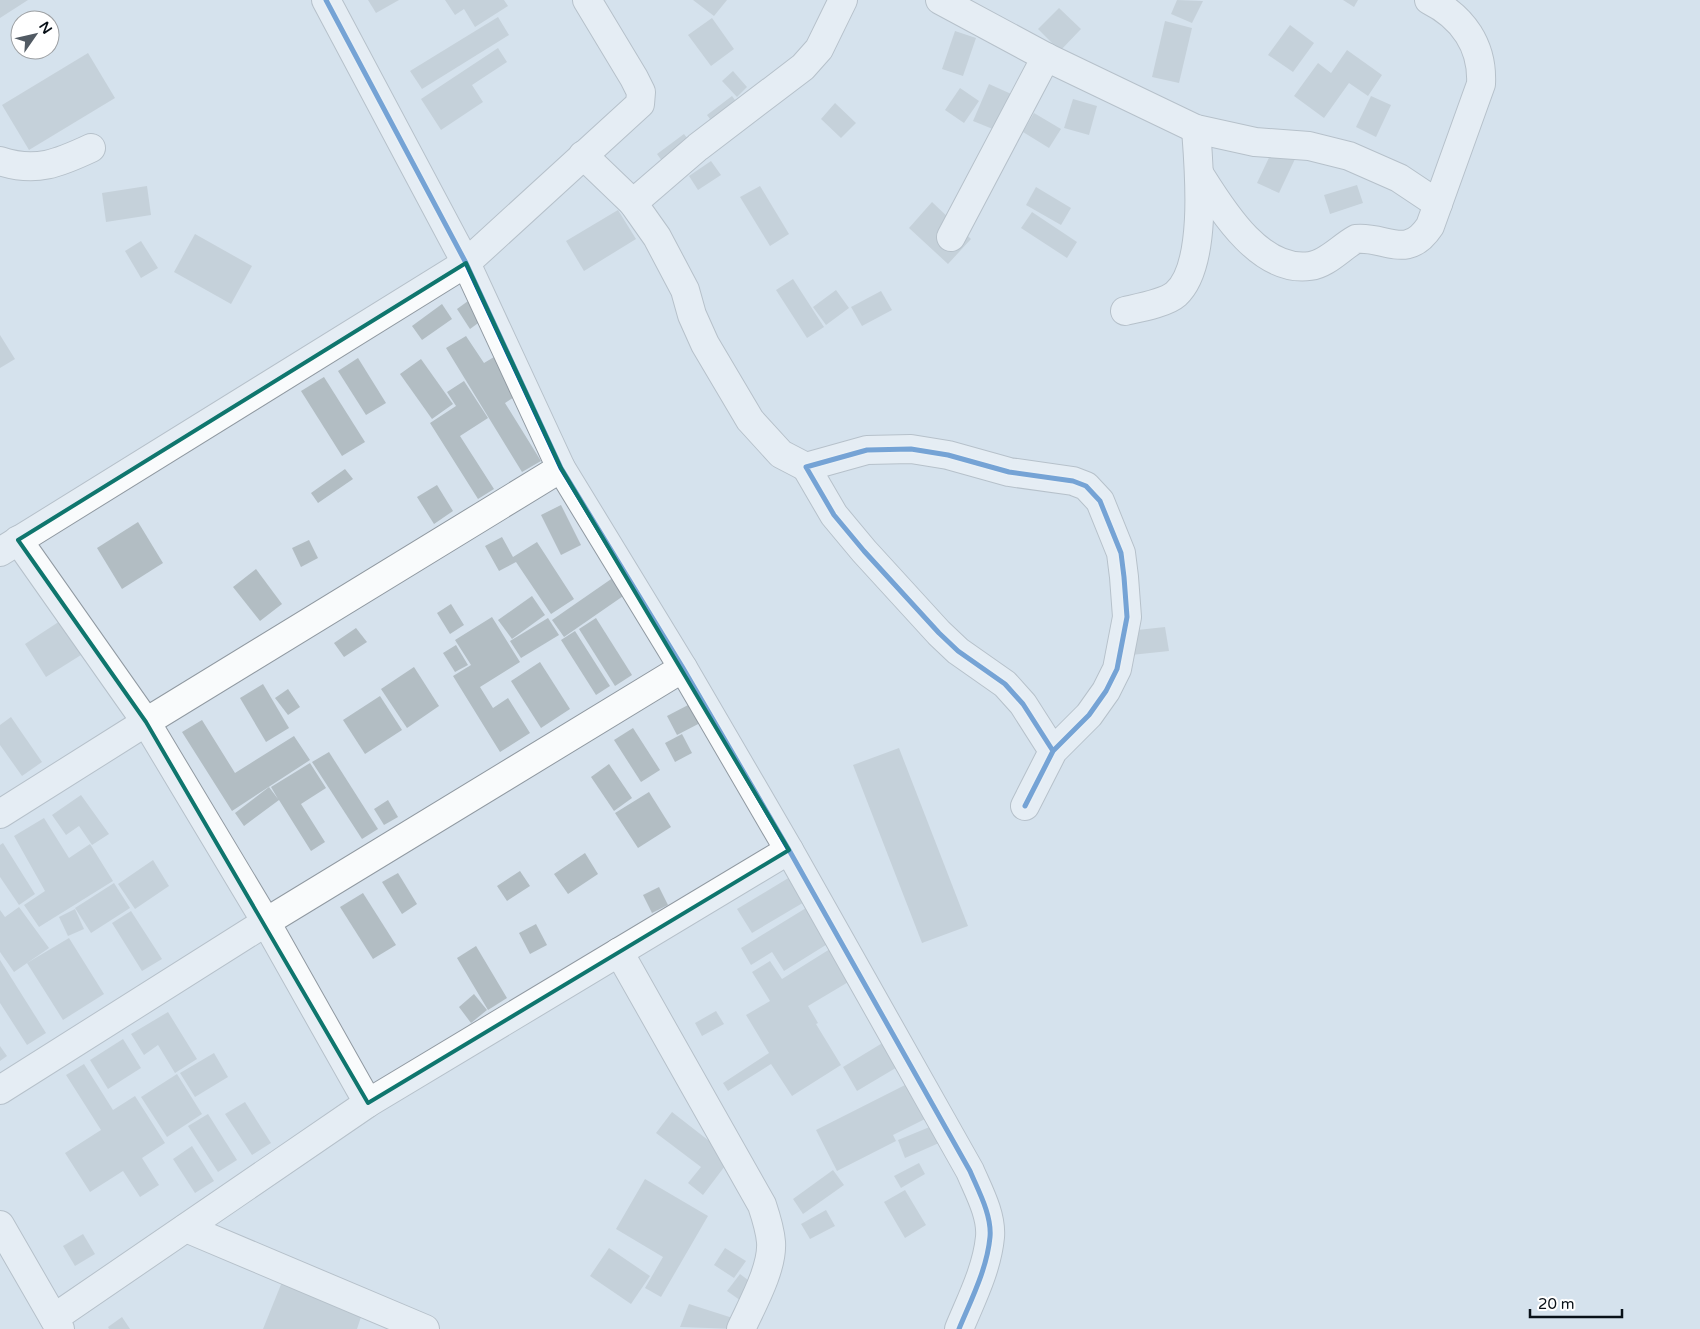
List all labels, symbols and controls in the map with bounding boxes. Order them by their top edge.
north arrow [10,10,60,60]
text: N [35,19,56,37]
scale bar [1530,1286,1622,1318]
text: 20 m [1538,1295,1575,1313]

